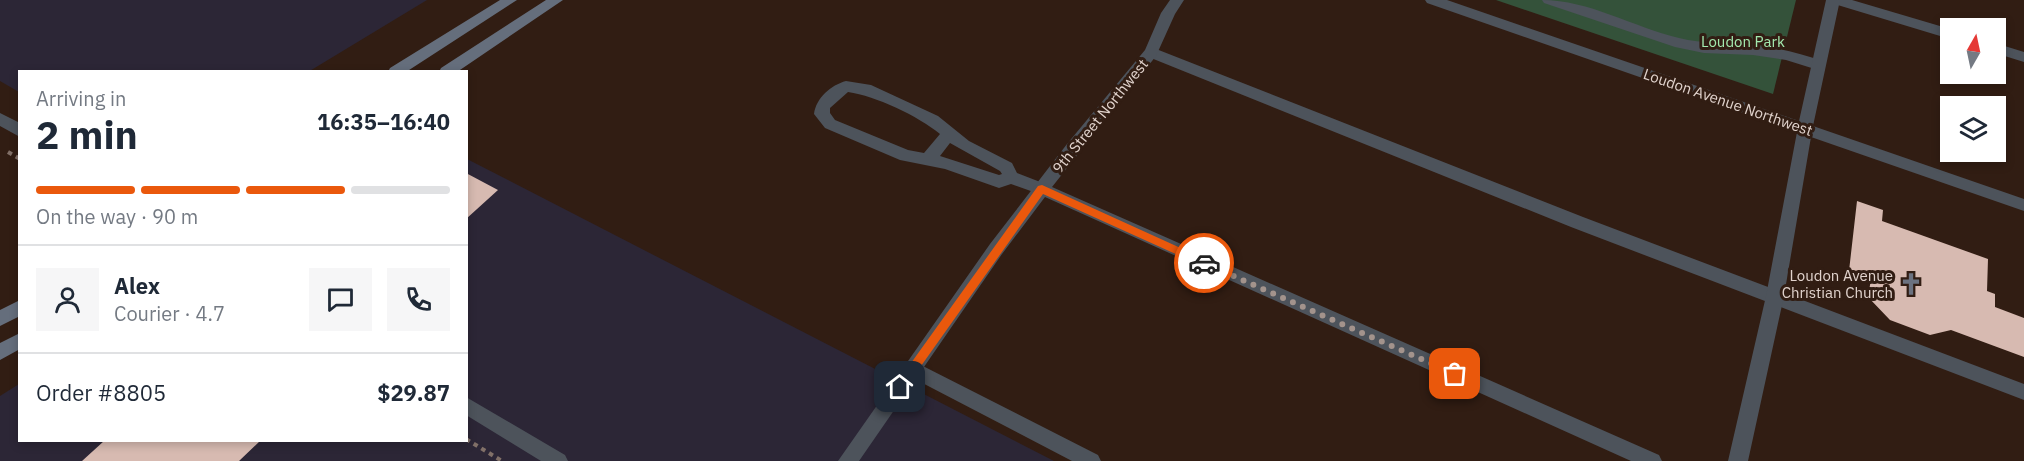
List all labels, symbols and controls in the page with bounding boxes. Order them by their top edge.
north arrow [1940,18,2006,84]
map controls [1940,18,2006,162]
park label: Loudon Park [1701,32,1785,51]
street label: 9th Street Northwest [1048,55,1152,177]
street label: Loudon Avenue Northwest [1641,64,1815,140]
text: Arriving in [36,85,126,112]
button: layers [1940,96,2006,162]
text: 16:35–16:40 [317,107,450,136]
text: 2 min [36,109,138,160]
text: On the way · 90 m [36,203,198,230]
courier [1174,233,1234,293]
icon: car [1188,247,1221,280]
place label: Loudon Avenue Christian Church [1782,266,1893,302]
button: person [36,268,99,331]
button: chat [309,268,372,331]
button: phone [387,268,450,331]
text: Alex [114,271,160,300]
church icon: Loudon Avenue Christian Church [1898,271,1924,297]
text: Courier · 4.7 [114,300,225,327]
pin [1429,348,1480,399]
icon: bag [1438,357,1471,390]
pin [874,361,925,412]
icon: home [883,370,916,403]
text: Order #8805 [36,378,166,407]
text: $29.87 [377,378,450,407]

